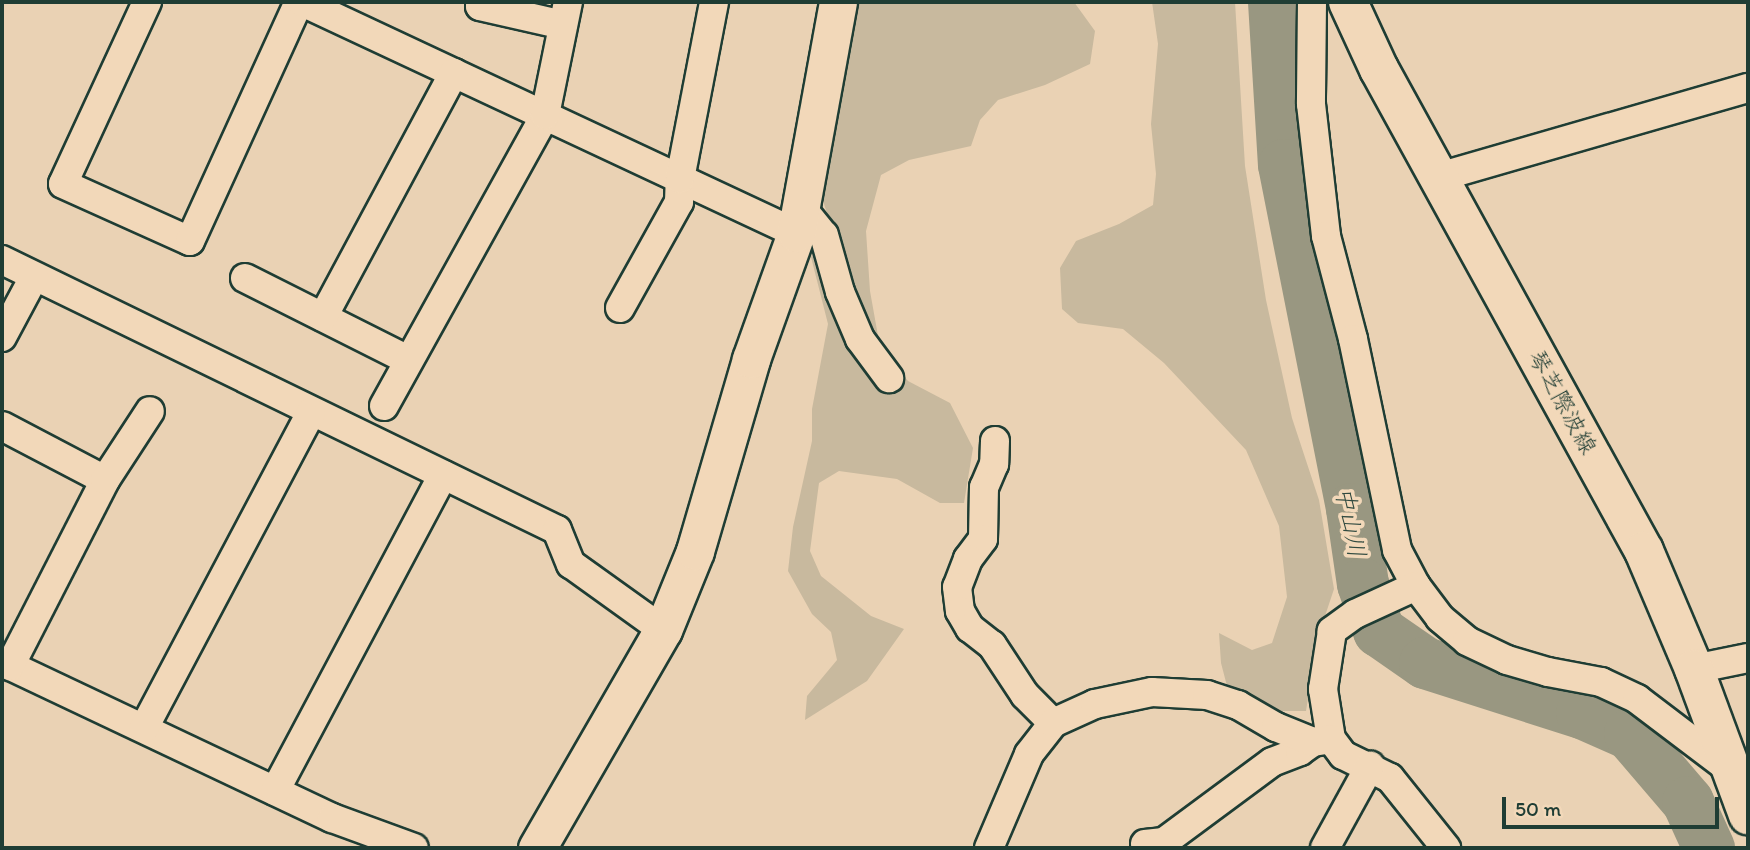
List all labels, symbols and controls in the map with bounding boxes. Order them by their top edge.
street label: 琴芝際波線 [1523,345,1603,459]
water label: 中山川 [1330,484,1372,560]
scale bar [1505,784,1722,828]
text: 50 m [1515,796,1561,821]

